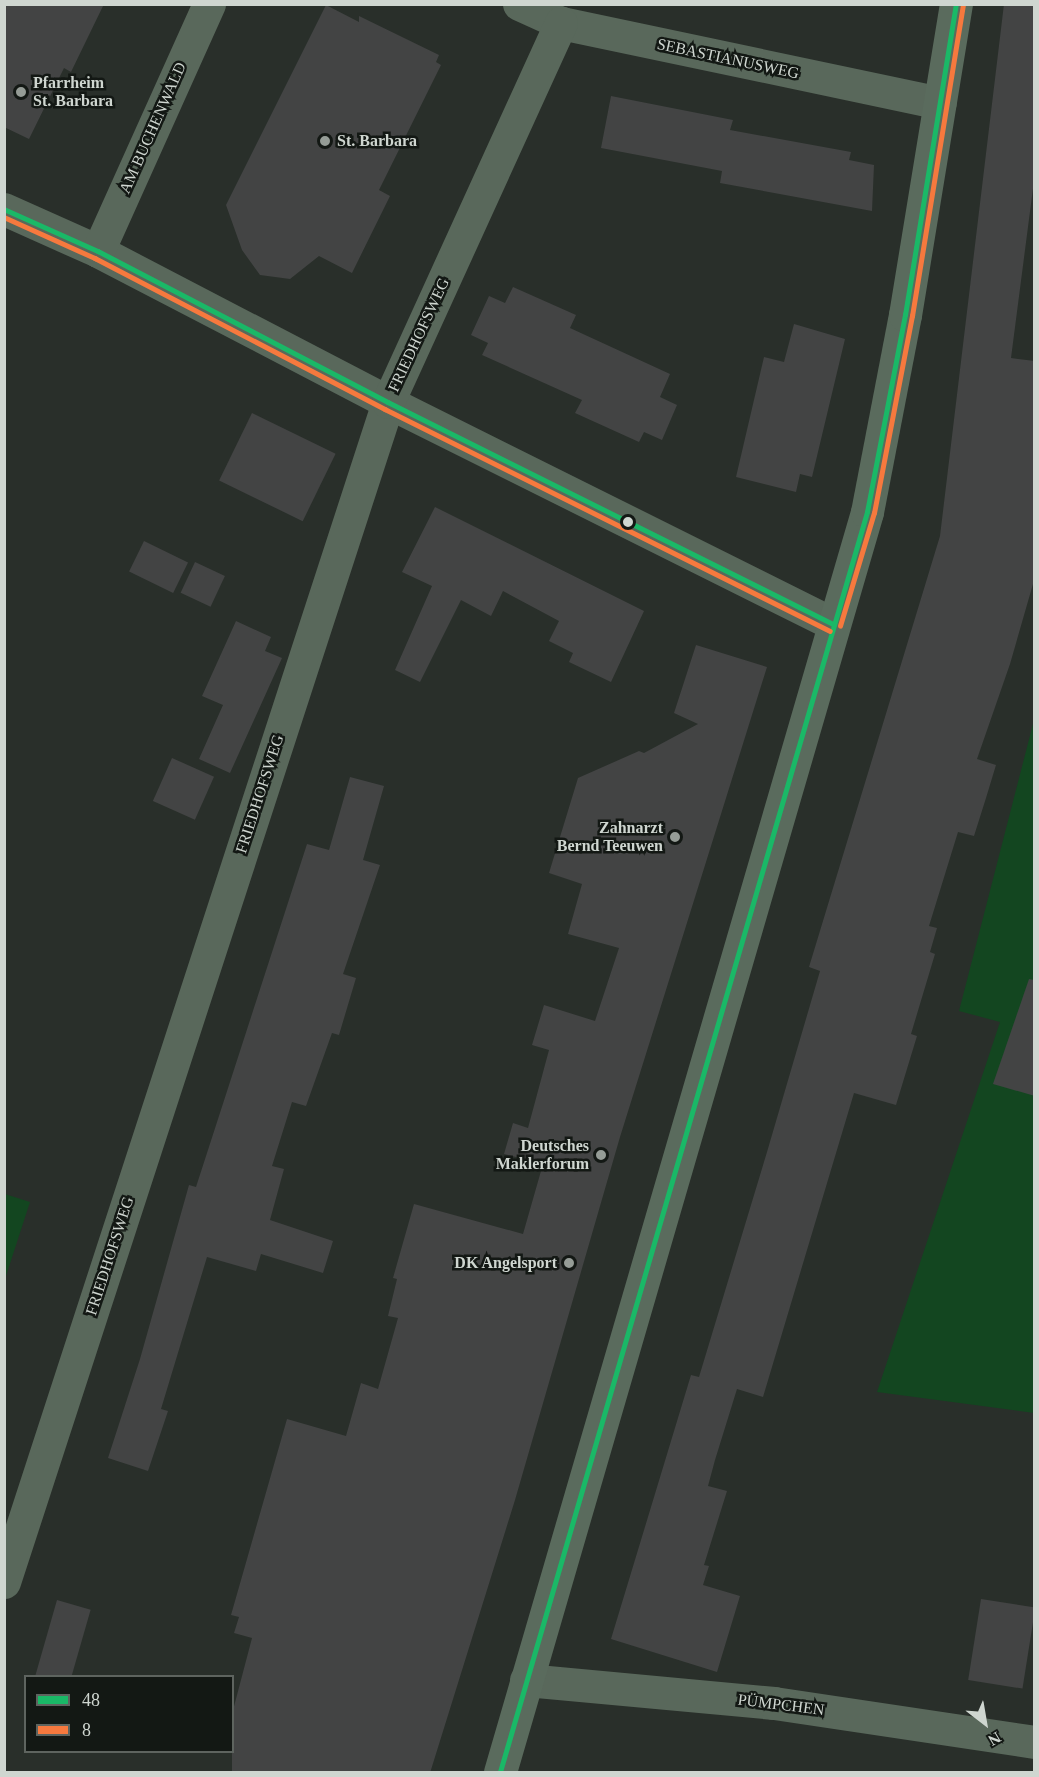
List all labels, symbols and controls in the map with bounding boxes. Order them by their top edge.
street label: SEBASTIANUSWEG [655,35,801,83]
street label: AM BUCHENWALD [115,59,191,197]
place label: Pfarrheim St. Barbara [33,73,113,111]
marker: Pfarrheim St. Barbara [14,85,28,99]
place label: St. Barbara [337,131,417,151]
marker: St. Barbara [318,134,332,148]
street label: FRIEDHOFSWEG [384,275,454,395]
unlabelled marker [622,516,634,528]
street label: FRIEDHOFSWEG [232,732,288,856]
place label: Zahnarzt Bernd Teeuwen [556,818,663,856]
marker: Zahnarzt Bernd Teeuwen [668,830,682,844]
place label: Deutsches Maklerforum [496,1136,589,1174]
marker: Deutsches Maklerforum [594,1148,608,1162]
street label: FRIEDHOFSWEG [82,1194,138,1318]
place label: DK Angelsport [453,1253,557,1273]
marker: DK Angelsport [562,1256,576,1270]
legend [24,1675,234,1753]
text: 48 [82,1690,100,1710]
street label: PÜMPCHEN [737,1690,825,1720]
north arrow [955,1693,1015,1753]
text: 8 [82,1720,91,1740]
text: N [985,1729,1004,1749]

